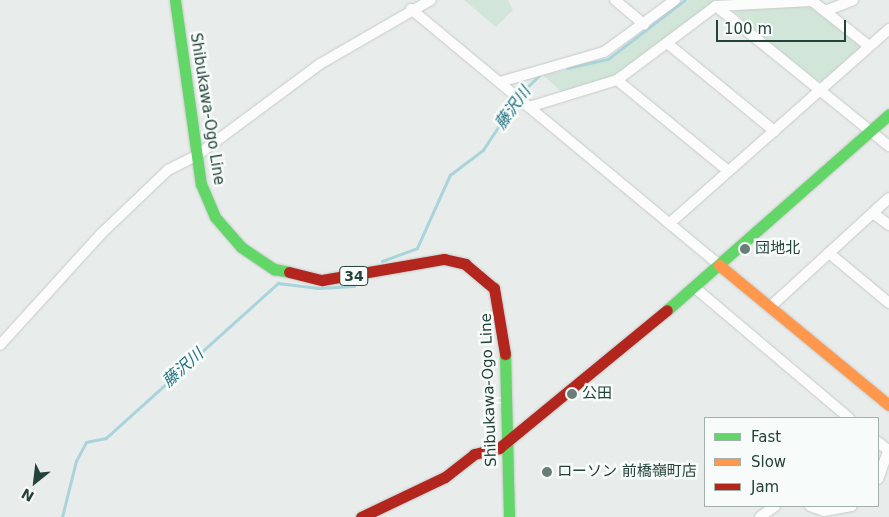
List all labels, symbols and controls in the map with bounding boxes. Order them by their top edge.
scale bar [719,10,849,42]
text: 100 m [724,20,772,38]
street label: Shibukawa-Ogo Line [186,32,228,186]
water label: 藤沢川 [491,83,535,133]
place label: 団地北 [755,240,800,258]
marker: 団地北 [739,243,751,255]
road number: 34 [339,264,369,288]
street label: Shibukawa-Ogo Line [477,313,501,467]
water label: 藤沢川 [159,345,207,391]
place label: 公田 [582,385,612,403]
marker: 公田 [566,388,578,400]
legend [704,417,879,507]
text: Fast [751,428,781,446]
text: Slow [751,453,786,471]
north arrow [10,457,60,507]
place label: ローソン 前橋嶺町店 [557,463,697,481]
marker: ローソン 前橋嶺町店 [541,466,553,478]
text: Jam [751,478,779,496]
text: N [19,485,37,505]

